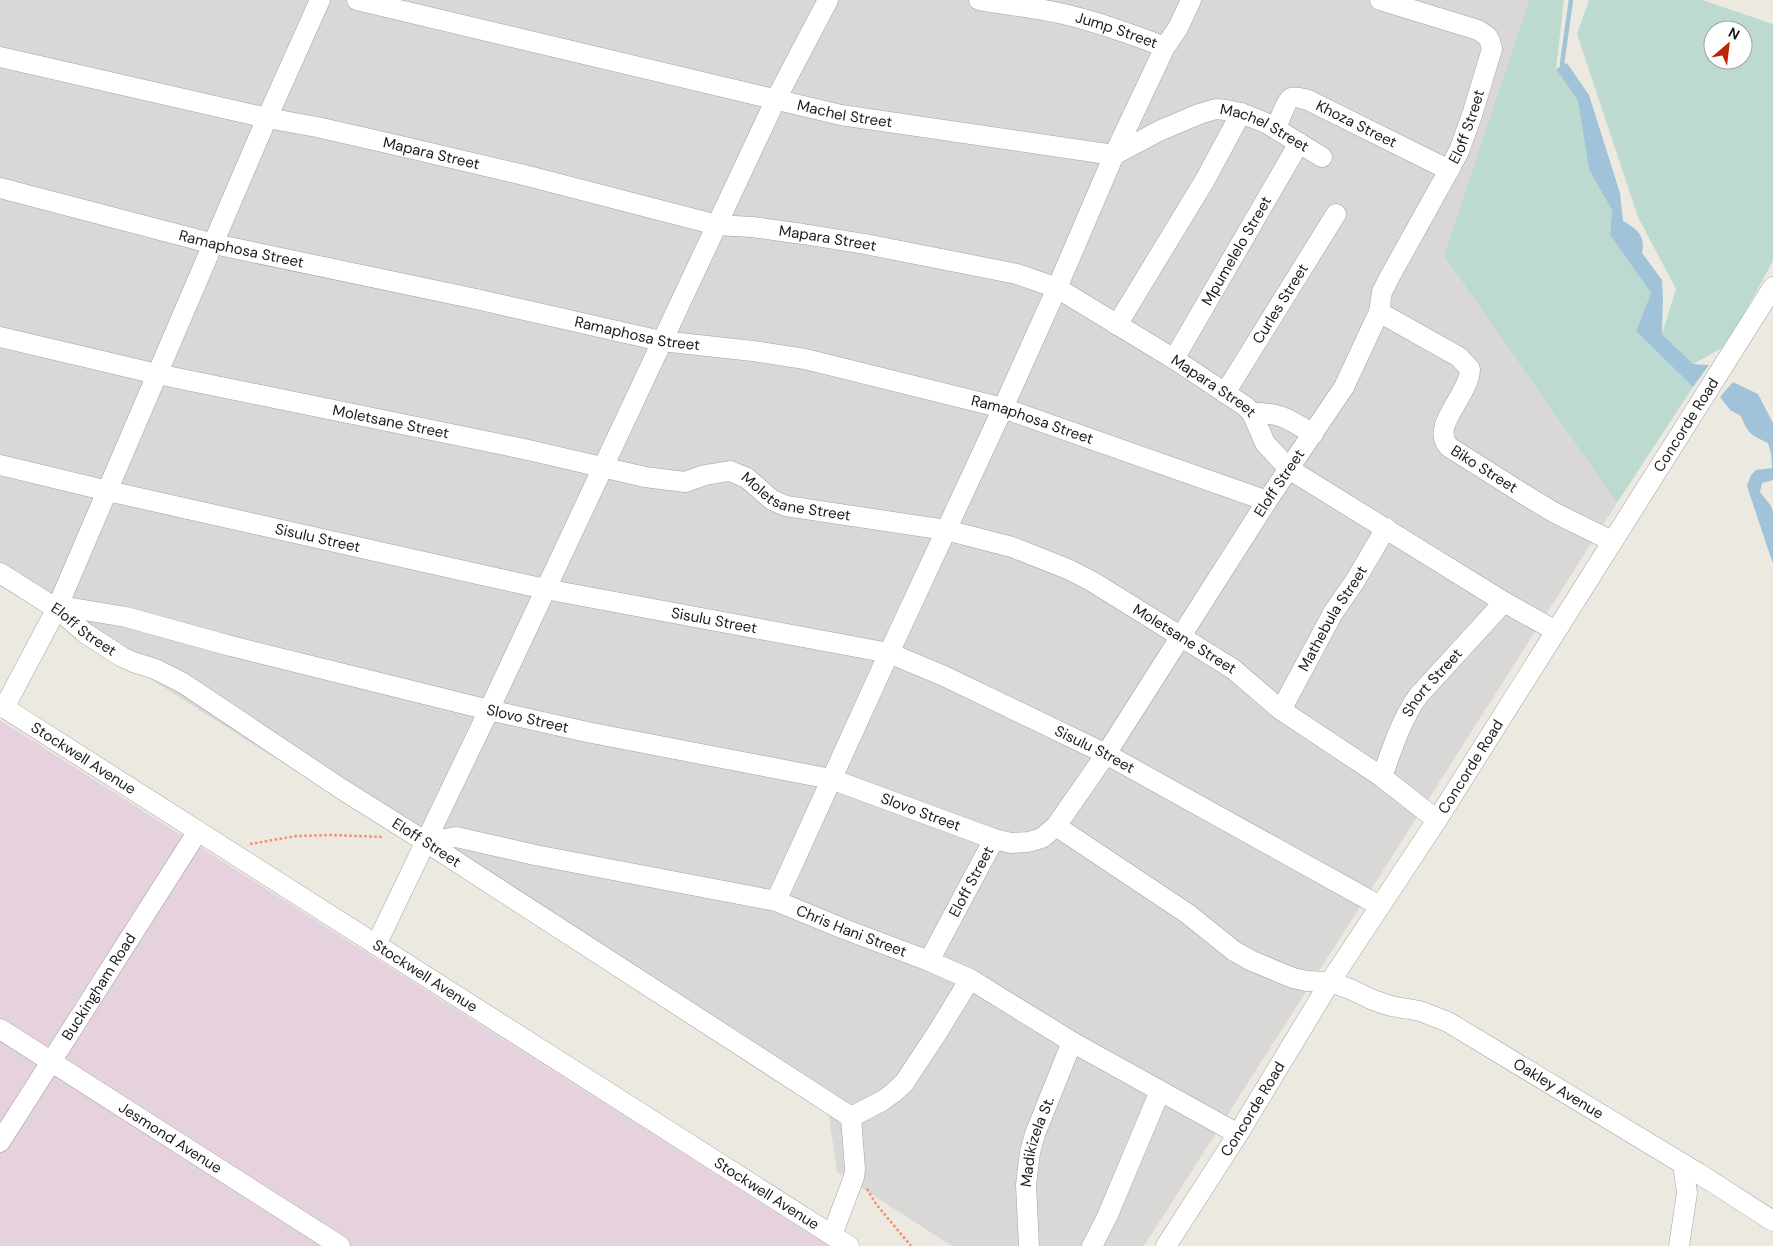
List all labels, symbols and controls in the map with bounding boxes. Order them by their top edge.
street label: Jump Street [1073,7,1161,53]
north arrow [1703,20,1753,70]
text: N [1725,23,1743,44]
street label: Eloff Street [1444,87,1489,167]
street label: Machel Street [795,95,894,132]
street label: Khoza Street [1312,95,1400,153]
street label: Machel Street [1218,99,1313,157]
street label: Mapara Street [381,132,482,174]
street label: Mpumelelo Street [1197,192,1276,309]
street label: Mapara Street [777,221,878,256]
street label: Ramaphosa Street [177,225,306,273]
street label: Curles Street [1248,260,1313,348]
street label: Ramaphosa Street [573,312,701,355]
street label: Mapara Street [1167,350,1261,422]
street label: Concorde Road [1649,374,1723,476]
street label: Ramaphosa Street [969,390,1096,449]
street label: Moletsane Street [331,400,451,443]
street label: Biko Street [1447,441,1521,498]
street label: Eloff Street [1249,445,1309,521]
street label: Moletsane Street [737,468,852,526]
street label: Sisulu Street [273,519,362,557]
street label: Mathebula Street [1294,562,1372,675]
street label: Eloff Street [47,598,120,661]
street label: Moletsane Street [1129,599,1240,679]
street label: Sisulu Street [670,603,759,638]
street label: Short Street [1397,644,1467,720]
street label: Slovo Street [485,700,571,738]
street label: Concorde Road [1433,716,1508,818]
street label: Stockwell Avenue [27,717,140,799]
street label: Sisulu Street [1051,721,1138,778]
street label: Slovo Street [878,788,963,836]
street label: Eloff Street [388,813,465,872]
street label: Eloff Street [944,843,998,920]
street label: Chris Hani Street [793,900,910,962]
street label: Buckingham Road [57,929,140,1044]
street label: Stockwell Avenue [369,935,481,1017]
street label: Oakley Avenue [1509,1054,1607,1124]
street label: Concorde Road [1216,1058,1289,1161]
street label: Madikizela St. [1016,1093,1059,1188]
street label: Jesmond Avenue [115,1097,226,1178]
street label: Stockwell Avenue [710,1153,823,1234]

